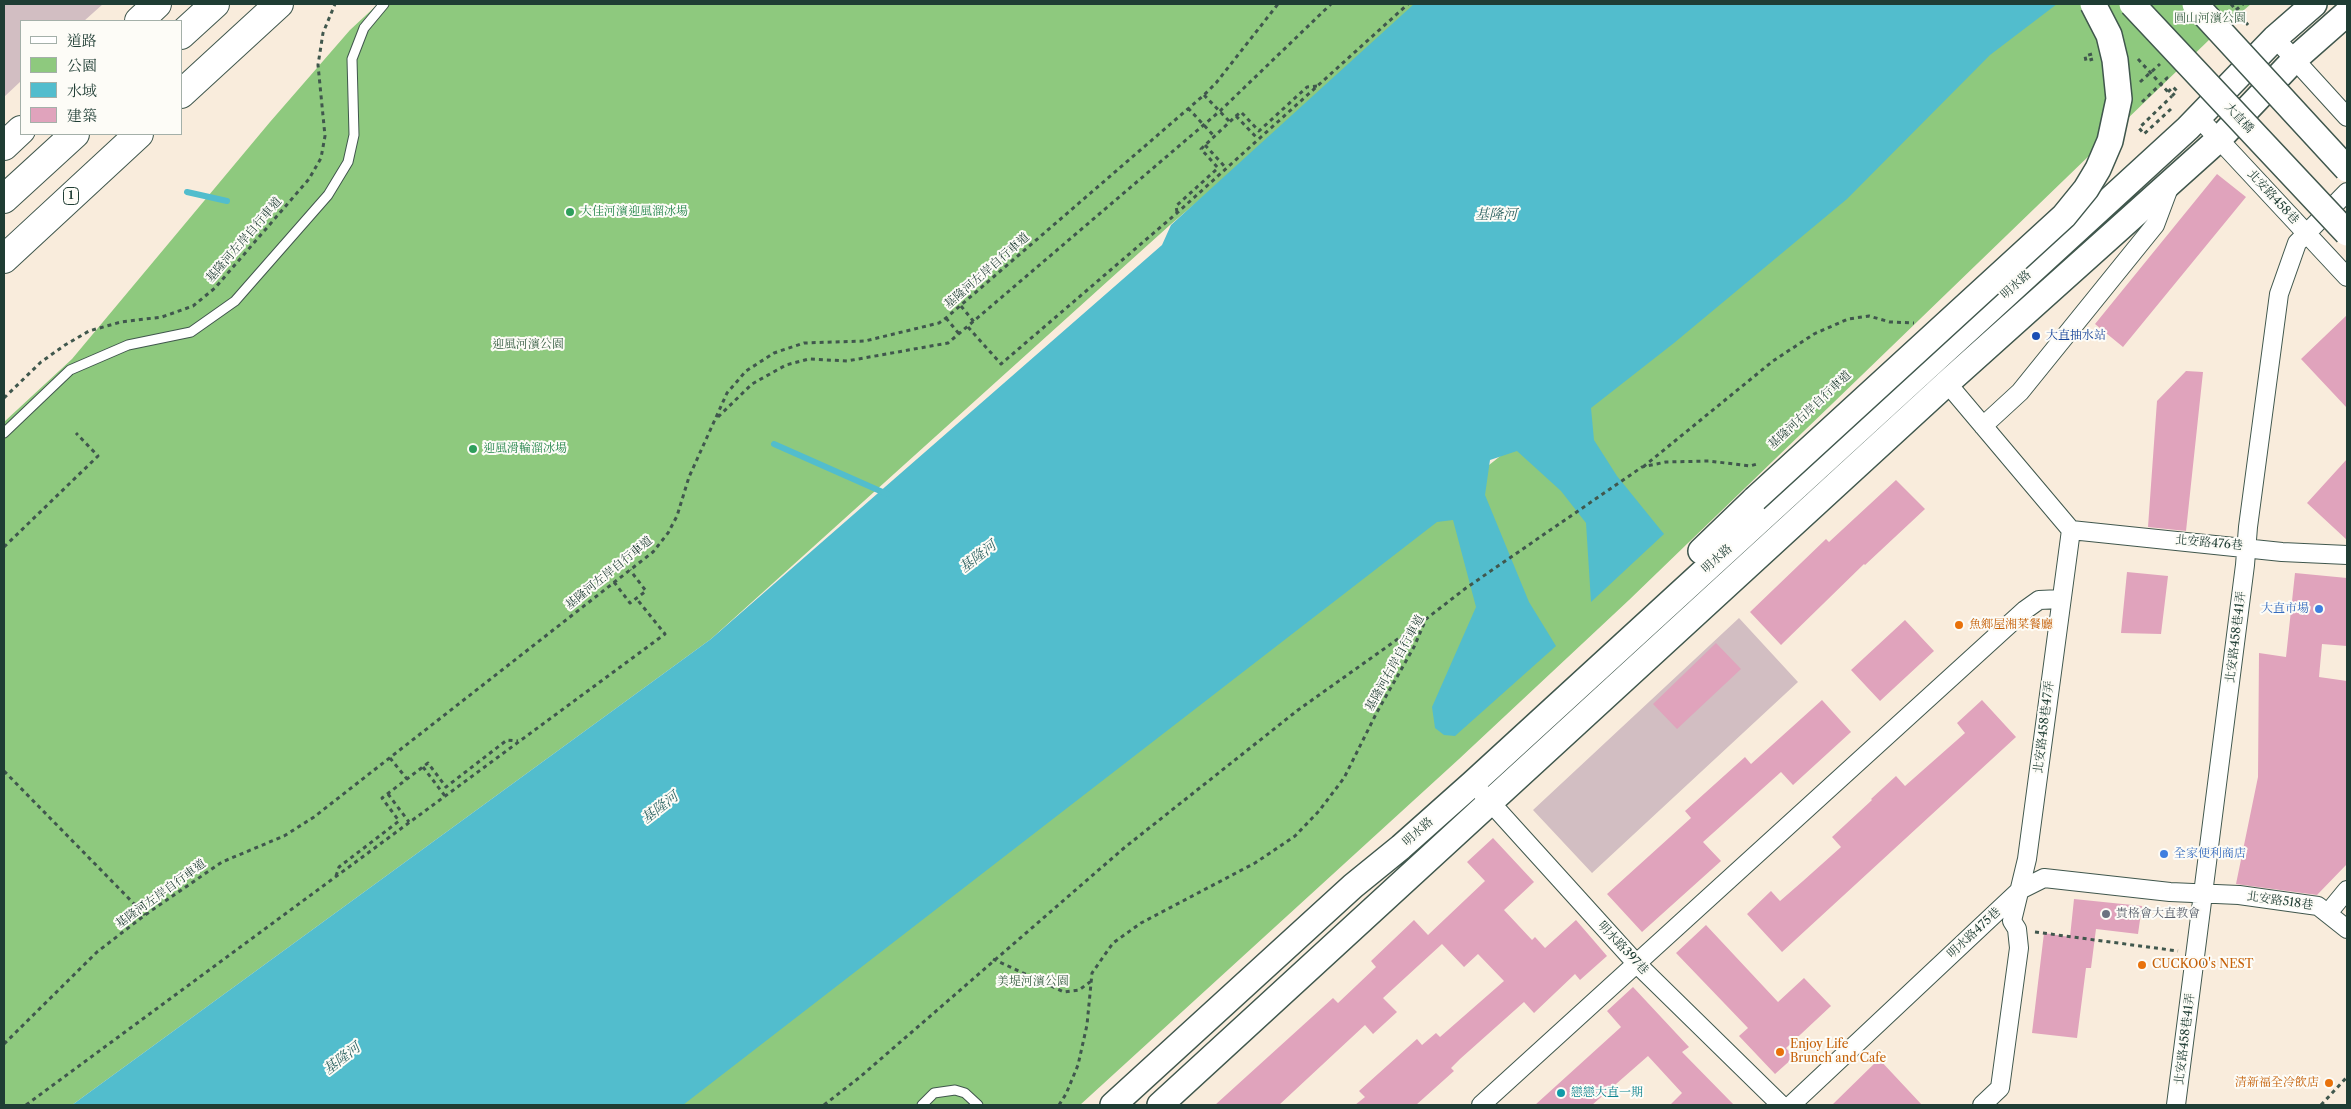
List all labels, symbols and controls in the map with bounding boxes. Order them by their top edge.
park label: 圓山河濱公園 [2174,12,2246,26]
legend [20,20,182,135]
text: 道路 [67,31,97,50]
text: 公園 [67,56,97,75]
text: 水域 [67,81,97,100]
street label: 大直橋 [2221,100,2257,136]
text: 建築 [67,106,97,125]
street label: 北安路458巷 [2244,167,2302,227]
road number: 1 [64,188,78,205]
street label: 基隆河左岸自行車道 [203,195,285,285]
place label: 大佳河濱迎風溜冰場 [580,205,688,219]
marker: 大佳河濱迎風溜冰場 [564,206,576,218]
water label: 基隆河 [1475,207,1517,223]
street label: 基隆河左岸自行車道 [942,230,1032,312]
street label: 明水路 [1998,268,2034,302]
place label: 大直抽水站 [2046,329,2106,343]
marker: 大直抽水站 [2030,330,2042,342]
park label: 迎風河濱公園 [492,338,564,352]
street label: 基隆河右岸自行車道 [1766,368,1854,452]
place label: 迎風滑輪溜冰場 [483,442,567,456]
marker: 迎風滑輪溜冰場 [467,443,479,455]
street label: 基隆河左岸自行車道 [563,533,655,613]
street label: 北安路476巷 [2175,533,2243,553]
water label: 基隆河 [956,537,1000,577]
street label: 明水路 [1699,542,1735,576]
street label: 北安路458巷41弄 [2223,590,2249,684]
place label: 大直市場 [2261,602,2309,616]
marker: 大直市場 [2313,603,2325,615]
street label: 基隆河右岸自行車道 [1363,612,1427,714]
place label: 魚鄉屋湘菜餐廳 [1969,618,2053,632]
marker: 魚鄉屋湘菜餐廳 [1953,619,1965,631]
street label: 北安路458巷47弄 [2031,680,2057,774]
water label: 基隆河 [638,788,682,828]
street label: 明水路 [1400,815,1436,849]
place label: 全家便利商店 [2174,847,2246,861]
marker: 全家便利商店 [2158,848,2170,860]
street label: 基隆河左岸自行車道 [113,856,209,932]
street label: 北安路518巷 [2246,889,2314,913]
street label: 明水路475巷 [1944,905,2004,961]
place label: 貴格會大直教會 [2116,907,2200,921]
marker: 貴格會大直教會 [2100,908,2112,920]
street label: 明水路397巷 [1595,918,1651,978]
place label: CUCKOO's NEST [2152,958,2254,972]
marker: CUCKOO's NEST [2136,959,2148,971]
park label: 美堤河濱公園 [997,975,1069,989]
street label: 北安路458巷41弄 [2172,992,2198,1086]
place label: Enjoy Life Brunch and Cafe [1790,1038,1886,1066]
water label: 基隆河 [320,1039,364,1079]
marker: Enjoy Life Brunch and Cafe [1774,1046,1786,1058]
place label: 清新福全冷飲店 [2235,1076,2319,1090]
marker: 清新福全冷飲店 [2323,1077,2335,1089]
place label: 戀戀大直一期 [1571,1086,1643,1100]
marker: 戀戀大直一期 [1555,1087,1567,1099]

